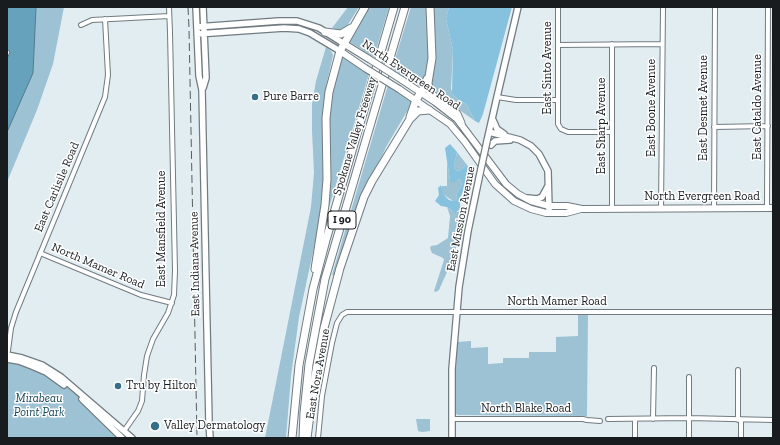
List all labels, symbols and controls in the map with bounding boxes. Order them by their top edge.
street label: East Sinto Avenue [541,21,555,115]
street label: North Evergreen Road [359,37,463,113]
street label: East Cataldo Avenue [751,54,765,160]
street label: East Desmet Avenue [697,55,711,161]
street label: East Boone Avenue [645,59,659,157]
street label: Spokane Valley Freeway [330,75,380,197]
street label: East Sharp Avenue [595,78,609,174]
place label: Pure Barre [263,90,319,104]
marker: Pure Barre [250,92,260,102]
street label: East Carlisile Road [32,140,82,234]
street label: East Mission Avenue [444,165,478,273]
street label: East Mansfield Avenue [155,171,169,287]
street label: North Evergreen Road [644,190,760,204]
street label: East Indiana Avenue [187,211,203,317]
road number: I 90 [328,211,356,229]
street label: North Mamer Road [49,240,147,292]
street label: North Mamer Road [507,295,607,309]
street label: East Nora Avenue [303,328,333,420]
place label: Tru by Hilton [126,379,196,393]
marker: Tru by Hilton [113,381,123,391]
park label: Mirabeau Point Park [14,392,64,420]
street label: North Blake Road [481,402,571,416]
place label: Valley Dermatology [164,419,265,433]
marker: Valley Dermatology [149,420,161,432]

